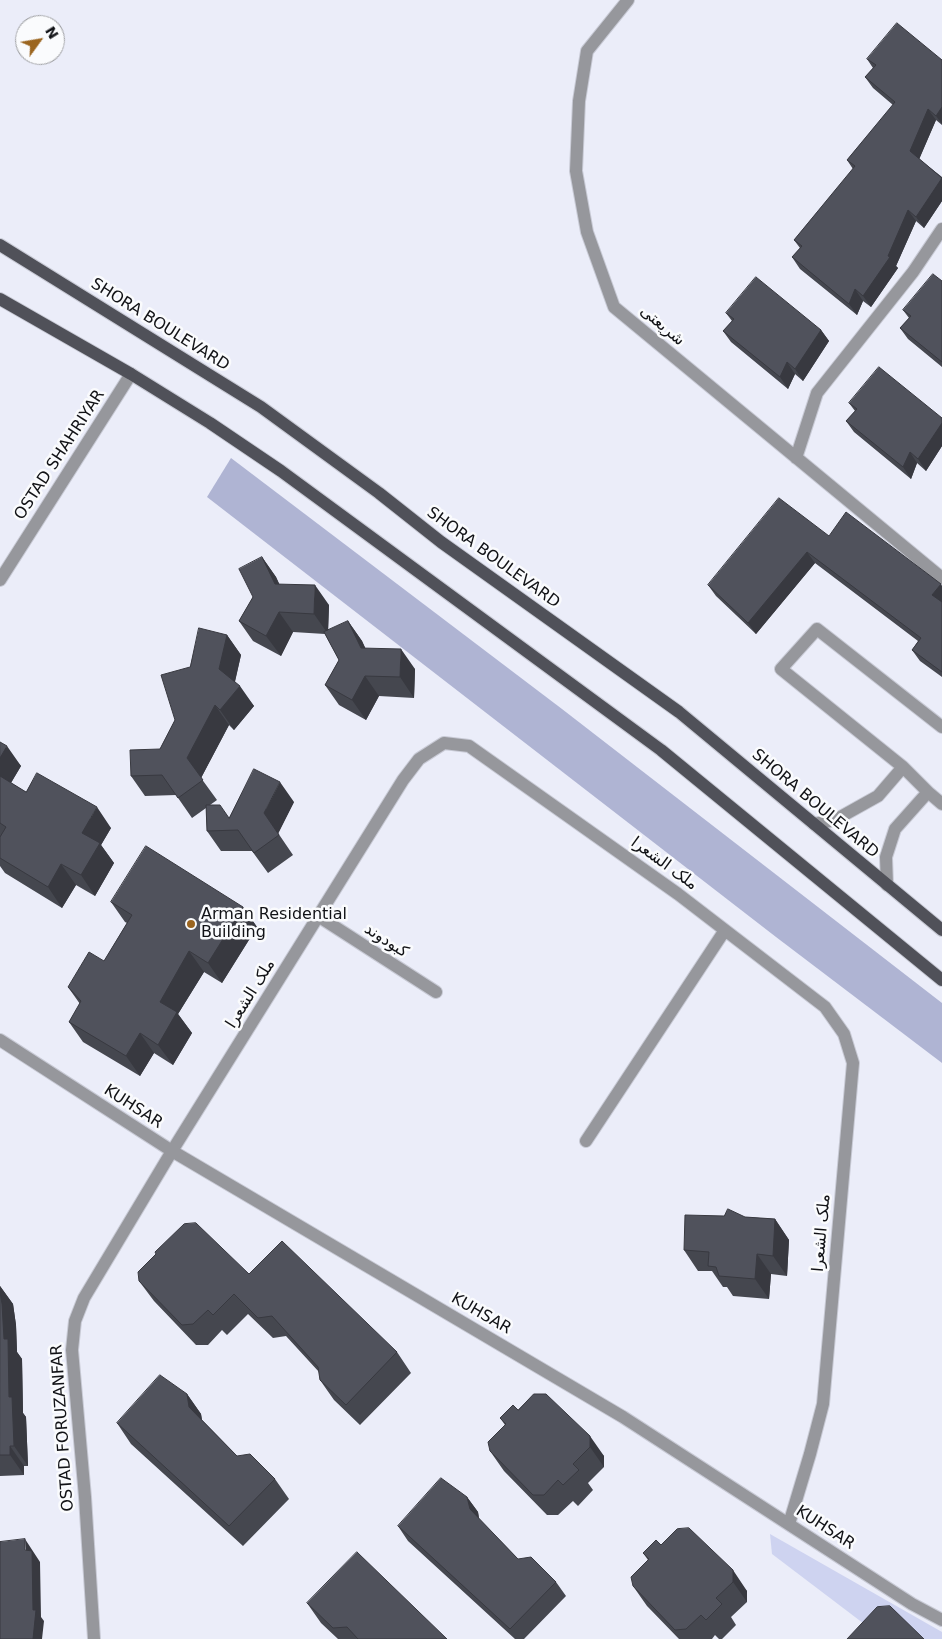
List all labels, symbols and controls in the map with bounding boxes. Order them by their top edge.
north arrow [15,15,65,65]
text: N [42,23,62,42]
street label: SHORA BOULEVARD [87,275,233,375]
street label: شریعتی [636,302,688,350]
street label: OSTAD SHAHRIYAR [11,386,109,524]
street label: SHORA BOULEVARD [423,503,563,613]
street label: SHORA BOULEVARD [748,745,882,863]
street label: ملک الشعرا [627,833,701,895]
place label: Arman Residential Building [201,905,347,943]
marker: Arman Residential Building [185,918,197,930]
street label: کبودوند [360,920,412,962]
street label: ملک الشعرا [222,956,280,1032]
street label: KUHSAR [100,1081,166,1133]
street label: ملک الشعرا [809,1193,835,1273]
street label: KUHSAR [447,1289,515,1339]
street label: OSTAD FORUZANFAR [48,1344,78,1512]
street label: KUHSAR [792,1502,858,1554]

